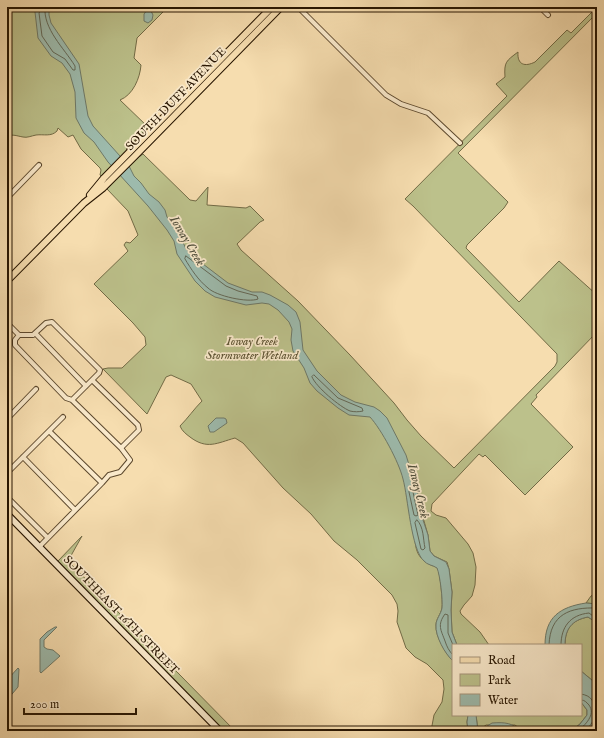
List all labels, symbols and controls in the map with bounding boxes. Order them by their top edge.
street label: SOUTH DUFF AVENUE [123,44,229,154]
water label: Ioway Creek [165,212,209,270]
park label: Ioway Creek Stormwater Wetland [206,334,299,363]
water label: Ioway Creek [403,461,433,521]
street label: SOUTHEAST 16TH STREET [60,552,182,678]
legend [452,644,582,716]
text: Road [488,653,516,668]
text: Park [488,673,511,688]
scale bar [24,690,136,716]
text: Water [488,693,519,708]
text: 200 m [30,697,59,712]

